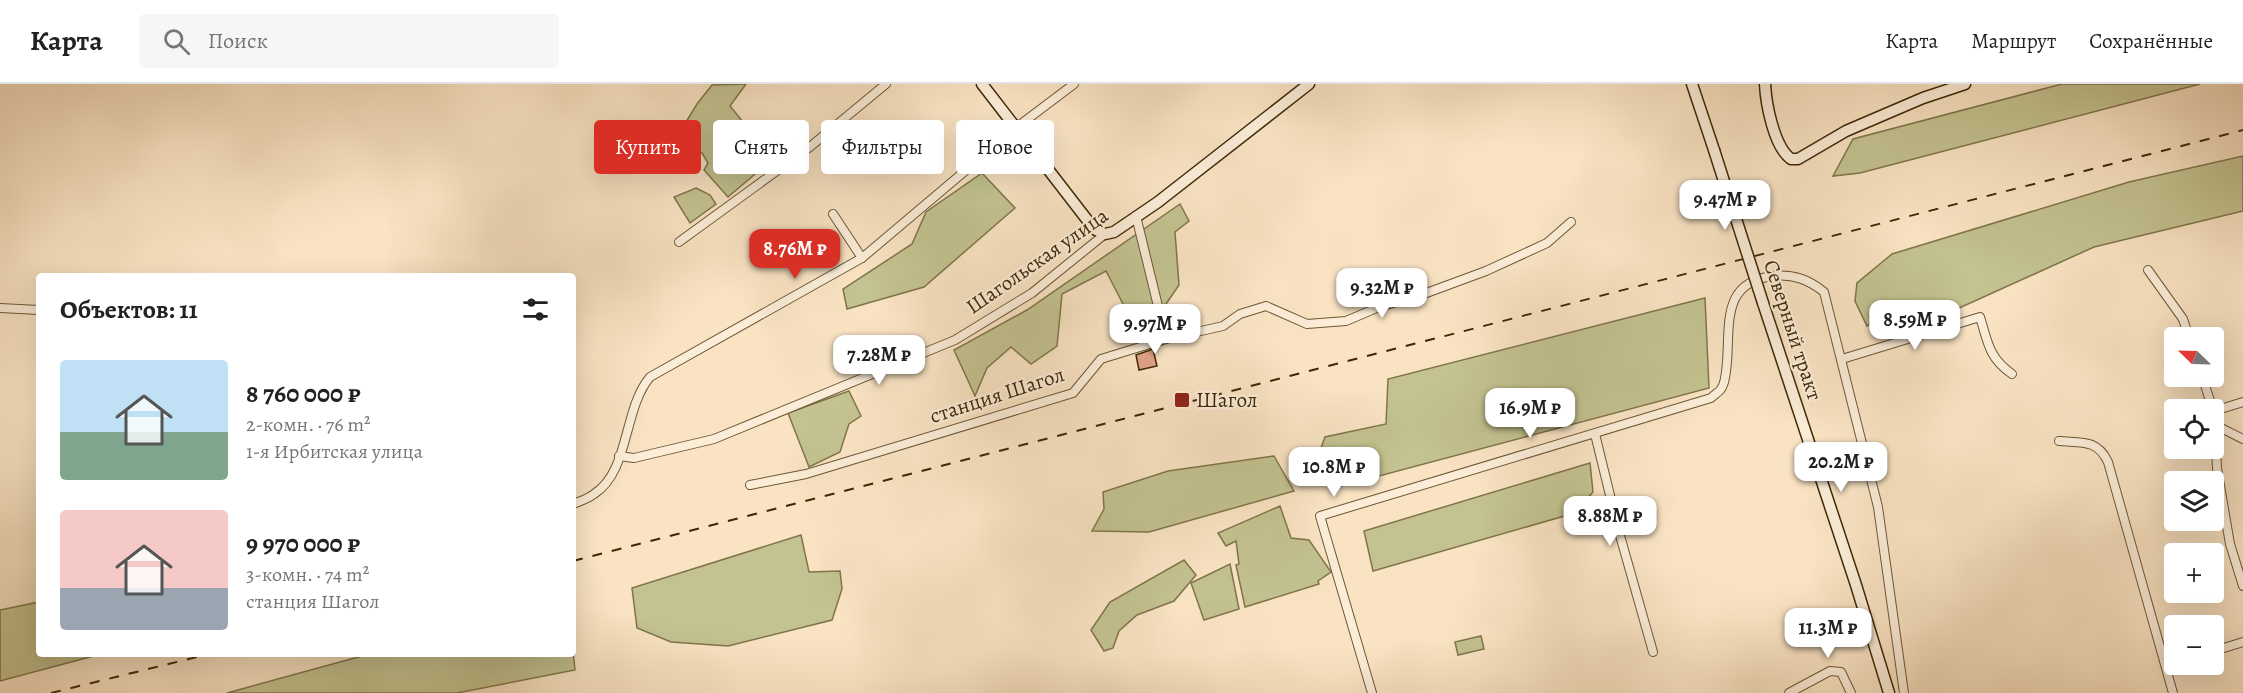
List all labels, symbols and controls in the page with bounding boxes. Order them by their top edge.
search box [139,14,559,68]
text: Карта [30,22,103,60]
icon: search [160,25,193,58]
text: Поиск [208,26,268,56]
text: Карта [1885,27,1938,55]
text: Маршрут [1971,27,2056,55]
text: Сохранённые [2089,27,2213,55]
chip: Купить [594,120,701,174]
chip: Снять [713,120,809,174]
chip: Фильтры [821,120,944,174]
chip: Новое [956,120,1054,174]
pin: 9.47M ₽ [1670,180,1780,231]
text: 9.47M ₽ [1693,186,1757,213]
street label: Шагольская улица [960,201,1114,321]
pin: 8.76M ₽ [740,229,850,280]
text: 8.76M ₽ [763,235,827,262]
street label: Северный тракт [1757,256,1829,404]
pin: 9.32M ₽ [1327,268,1437,319]
text: 9.32M ₽ [1350,274,1414,301]
text: Объектов: 11 [60,292,198,327]
icon: filters [519,293,552,326]
pin: 8.59M ₽ [1860,300,1970,351]
pin: 9.97M ₽ [1100,304,1210,355]
text: 8.59M ₽ [1883,306,1947,333]
text: 9.97M ₽ [1123,310,1187,337]
north arrow [2164,327,2224,387]
map controls [2164,327,2224,675]
pin: 7.28M ₽ [824,335,934,386]
text: 7.28M ₽ [847,341,911,368]
street label: станция Шагол [926,360,1068,430]
text: 8 760 000 ₽ [246,376,361,411]
icon: home [108,384,180,456]
place label: Шагол [1196,386,1257,414]
pin: 16.9M ₽ [1475,388,1585,439]
marker: Шагол [1173,391,1191,409]
text: 16.9M ₽ [1499,394,1561,421]
button: locate [2164,399,2224,459]
text: 2-комн. · 76 m² [246,411,371,438]
text: 1-я Ирбитская улица [246,438,423,465]
pin: 20.2M ₽ [1786,442,1896,493]
pin: 10.8M ₽ [1279,447,1389,498]
text: 20.2M ₽ [1808,448,1874,475]
text: 10.8M ₽ [1303,453,1365,480]
button: layers [2164,471,2224,531]
pin: 8.88M ₽ [1555,496,1665,547]
text: 8.88M ₽ [1578,502,1642,529]
text: 9 970 000 ₽ [246,526,360,561]
icon: home [108,534,180,606]
button: + [2164,543,2224,603]
text: 3-комн. · 74 m² [246,561,369,588]
text: станция Шагол [246,588,379,615]
pin: 11.3M ₽ [1773,608,1883,659]
text: 11.3M ₽ [1799,614,1857,641]
button: − [2164,615,2224,675]

